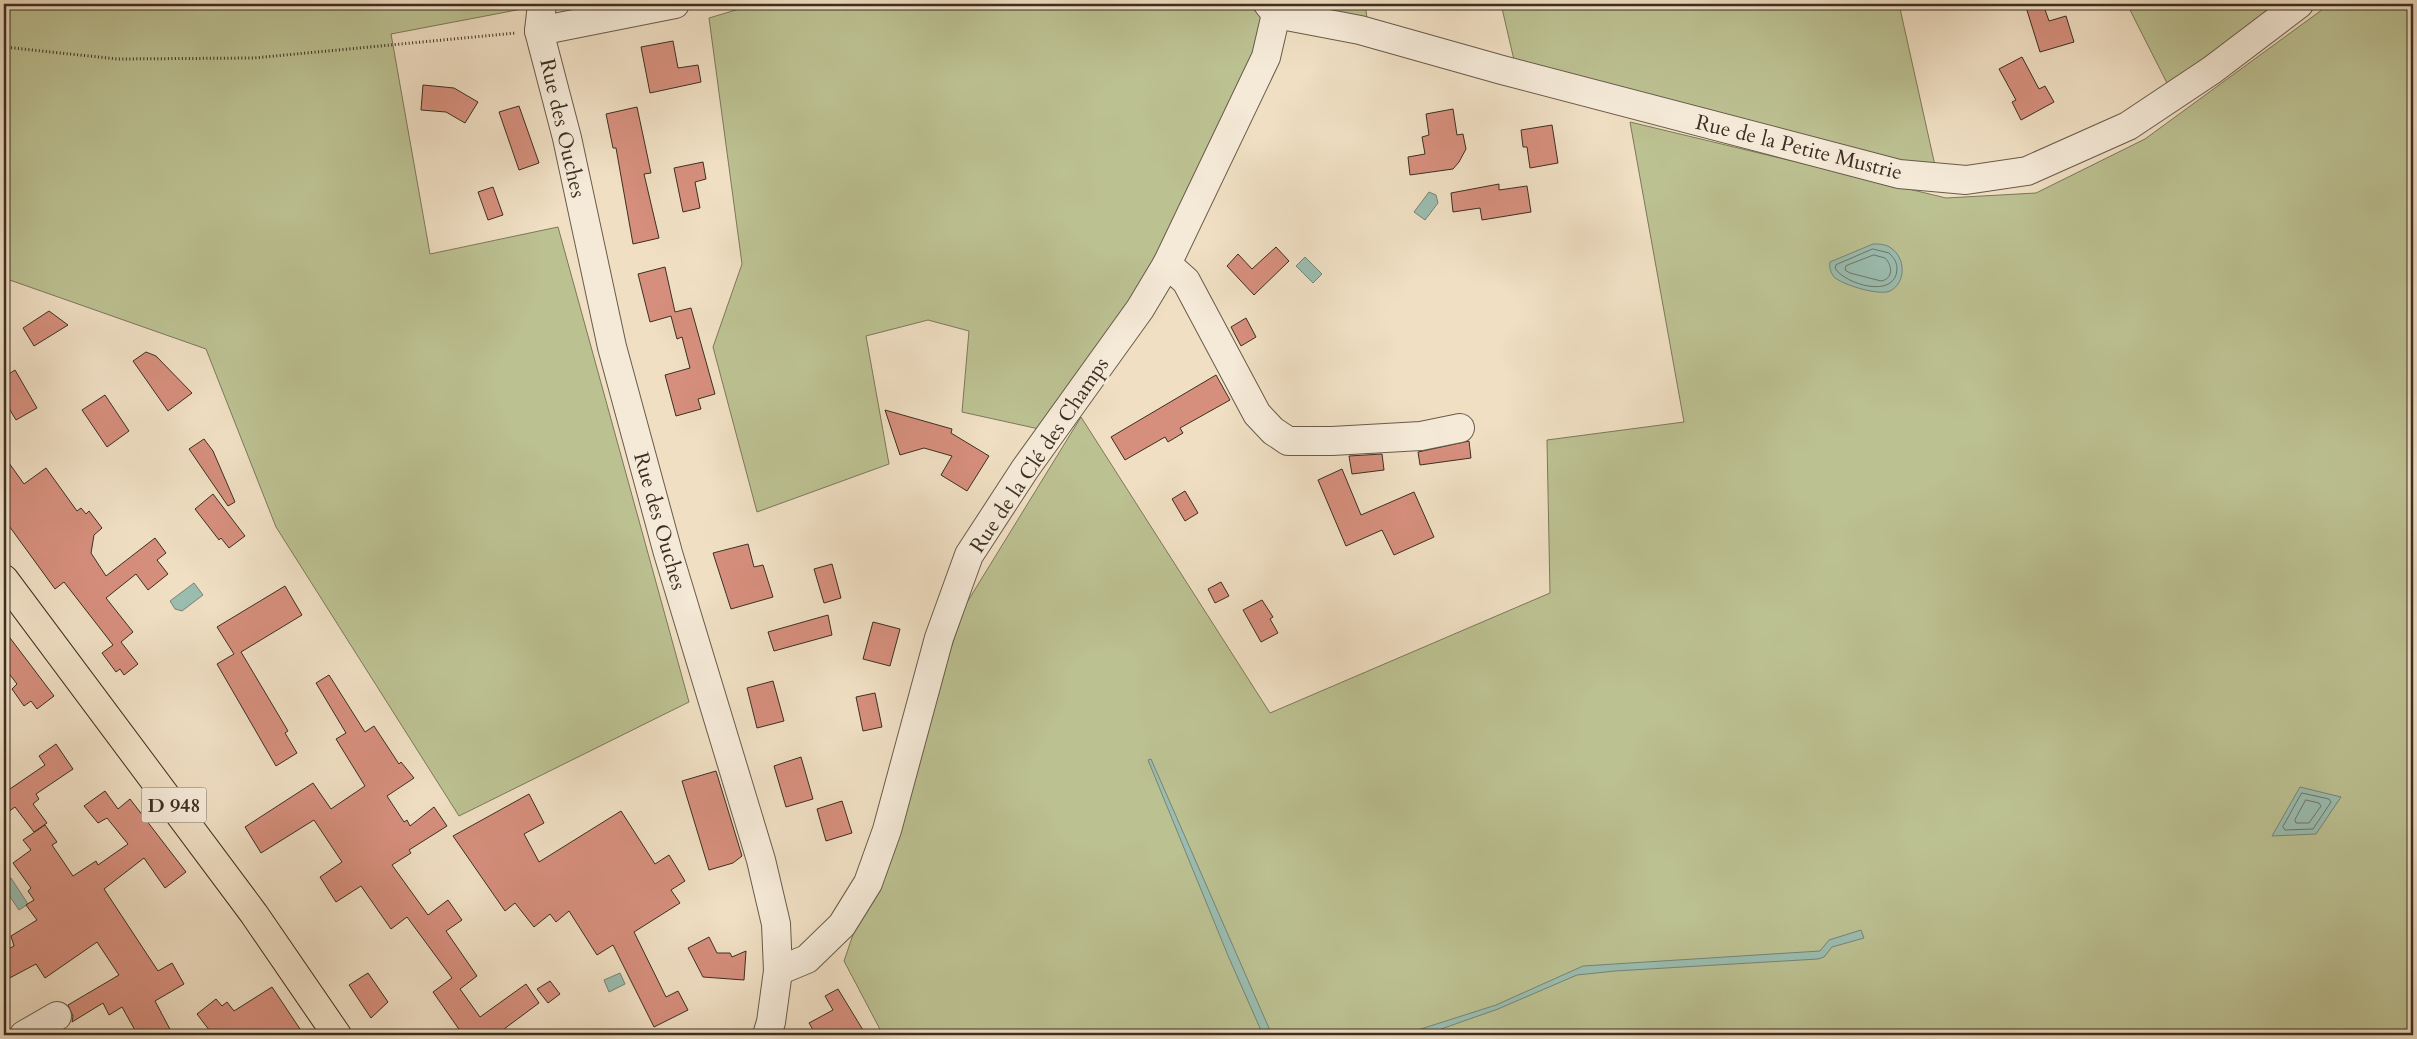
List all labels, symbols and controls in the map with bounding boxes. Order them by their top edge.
street label: Rue des Ouches [532,56,593,201]
street label: Rue de la Petite Mustrie [1693,108,1905,187]
street label: Rue de la Clé des Champs [963,352,1116,559]
street label: Rue des Ouches [626,449,693,593]
road number: D 948 [142,788,206,822]

